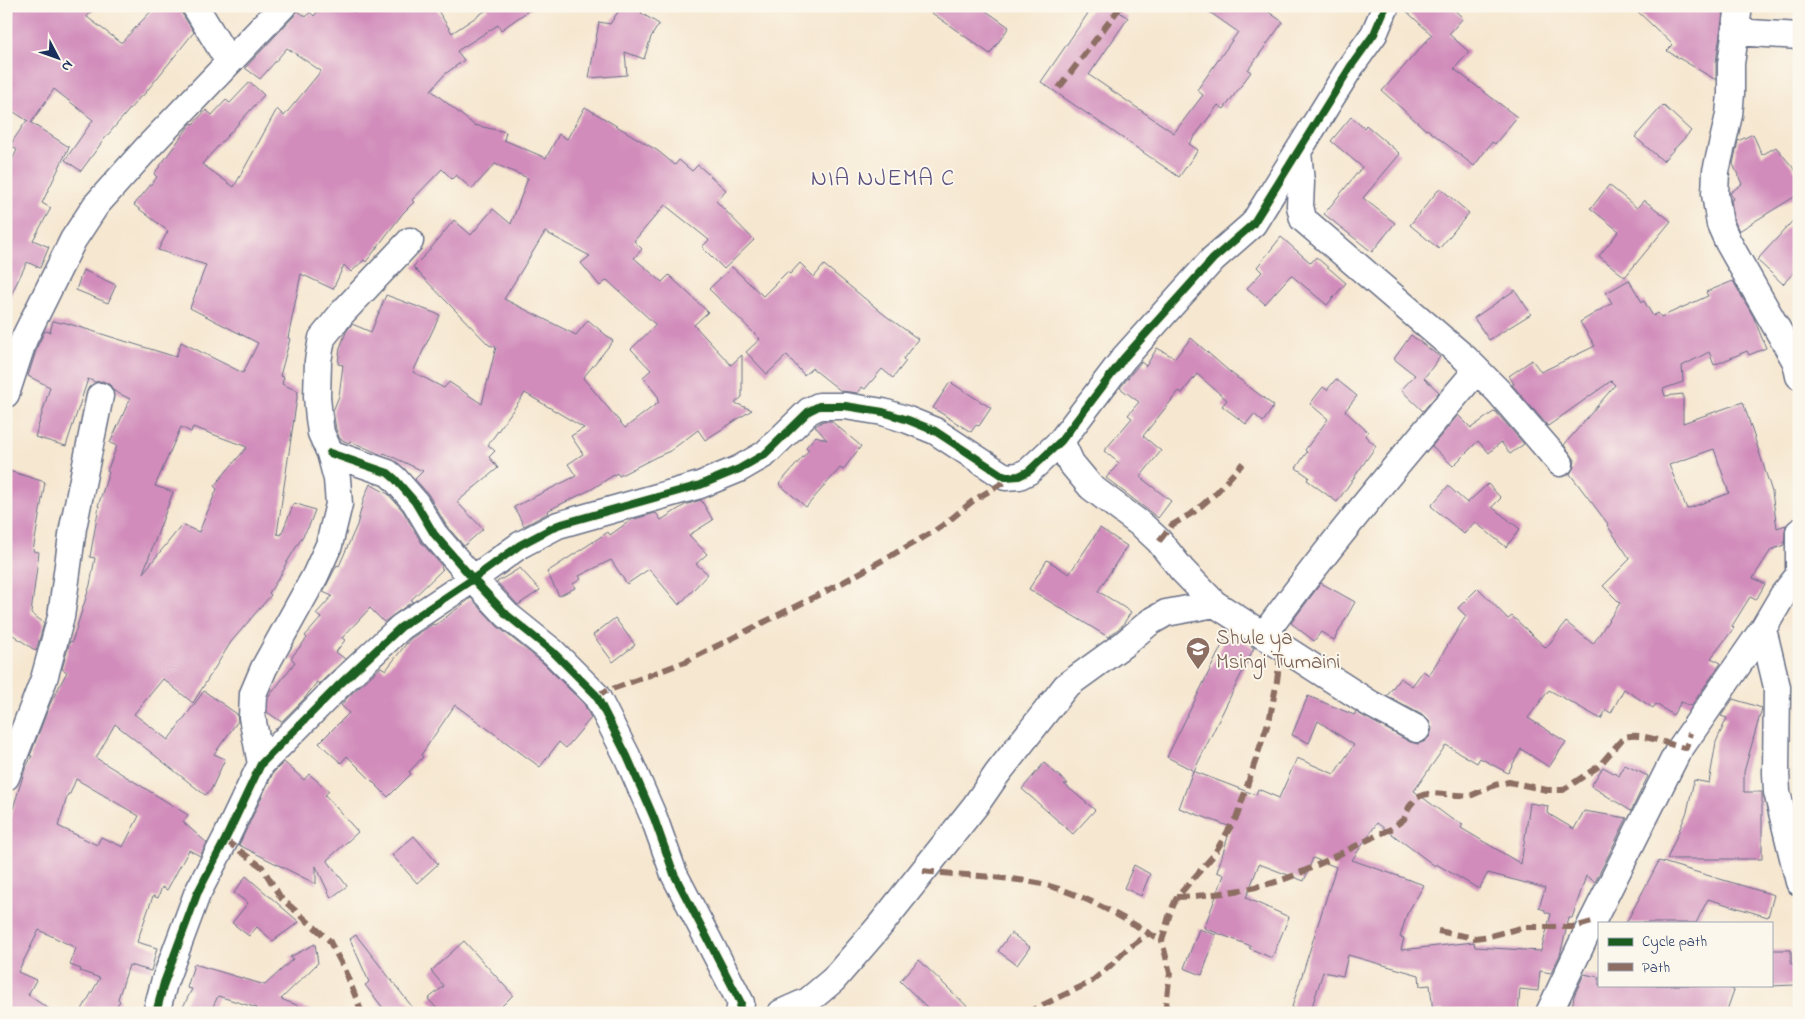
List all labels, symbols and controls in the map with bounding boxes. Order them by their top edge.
north arrow [32,32,82,82]
text: N [56,55,78,76]
district label: NIA NJEMA C [811,162,955,197]
place label: Shule ya Msingi Tumaini [1216,624,1340,680]
school or university icon: Shule ya Msingi Tumaini [1185,636,1211,670]
legend [1598,922,1772,986]
text: Cycle path [1642,931,1707,954]
text: Path [1642,957,1670,979]

